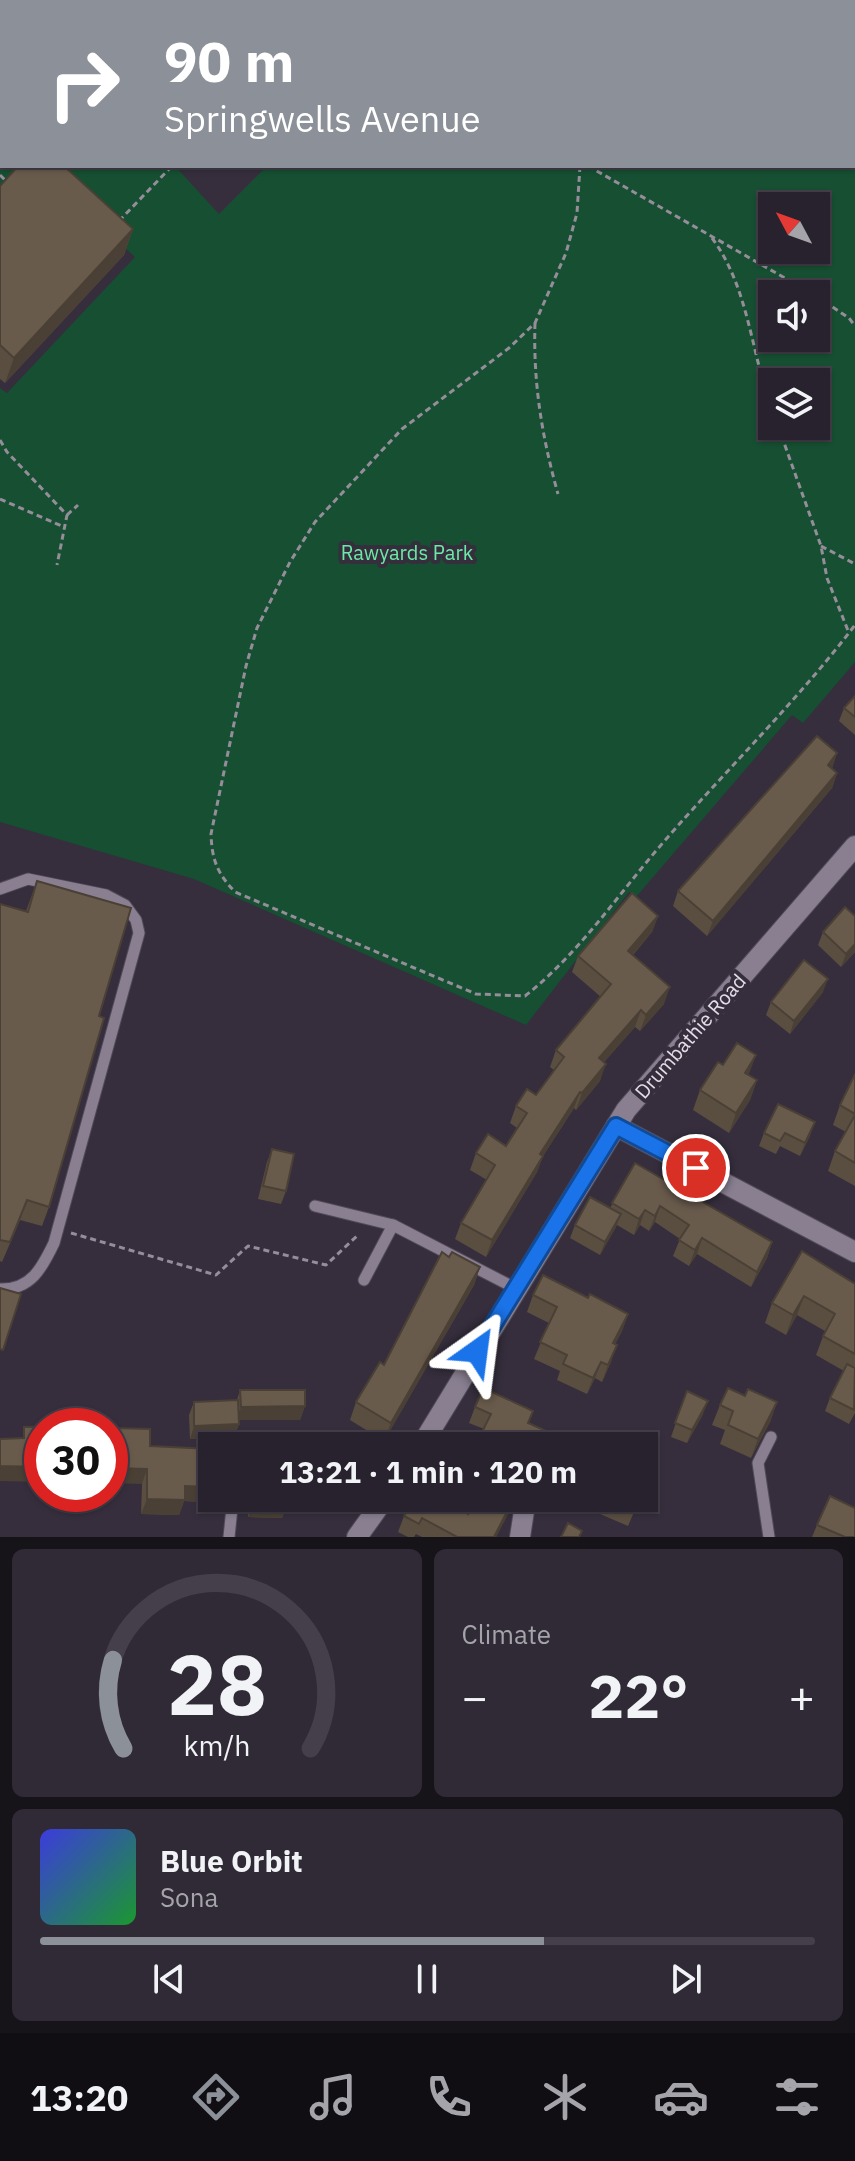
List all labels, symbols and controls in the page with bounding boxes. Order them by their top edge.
text: 90 m [164,25,294,97]
icon: right [32,32,136,136]
text: Springwells Avenue [164,95,480,142]
north arrow [758,192,830,264]
map controls [758,192,830,440]
button: sound [758,280,830,352]
button: layers [758,368,830,440]
park label: Rawyards Park [341,539,474,566]
street label: Drumbathie Road [628,968,752,1104]
pin [662,1134,730,1202]
icon: arrive [674,1146,718,1190]
position arrow [435,1309,519,1393]
speed limit sign: 30 [24,1408,128,1512]
text: 13:21 · 1 min · 120 m [279,1452,577,1491]
text: Climate [462,1617,551,1651]
text: 28 [167,1630,267,1738]
text: 22° [588,1656,688,1735]
text: − [462,1668,488,1725]
text: + [789,1668,815,1725]
text: km/h [183,1727,250,1764]
text: Blue Orbit [160,1841,303,1880]
text: Sona [160,1880,218,1914]
icon: previous [147,1957,191,2001]
icon: pause [405,1957,449,2001]
icon: next [664,1957,708,2001]
icon: directions [188,2069,244,2125]
icon: music [305,2069,361,2125]
icon: phone [421,2069,477,2125]
icon: climate [537,2069,593,2125]
icon: car [653,2069,709,2125]
icon: filters [769,2069,825,2125]
text: 13:20 [30,2074,128,2121]

